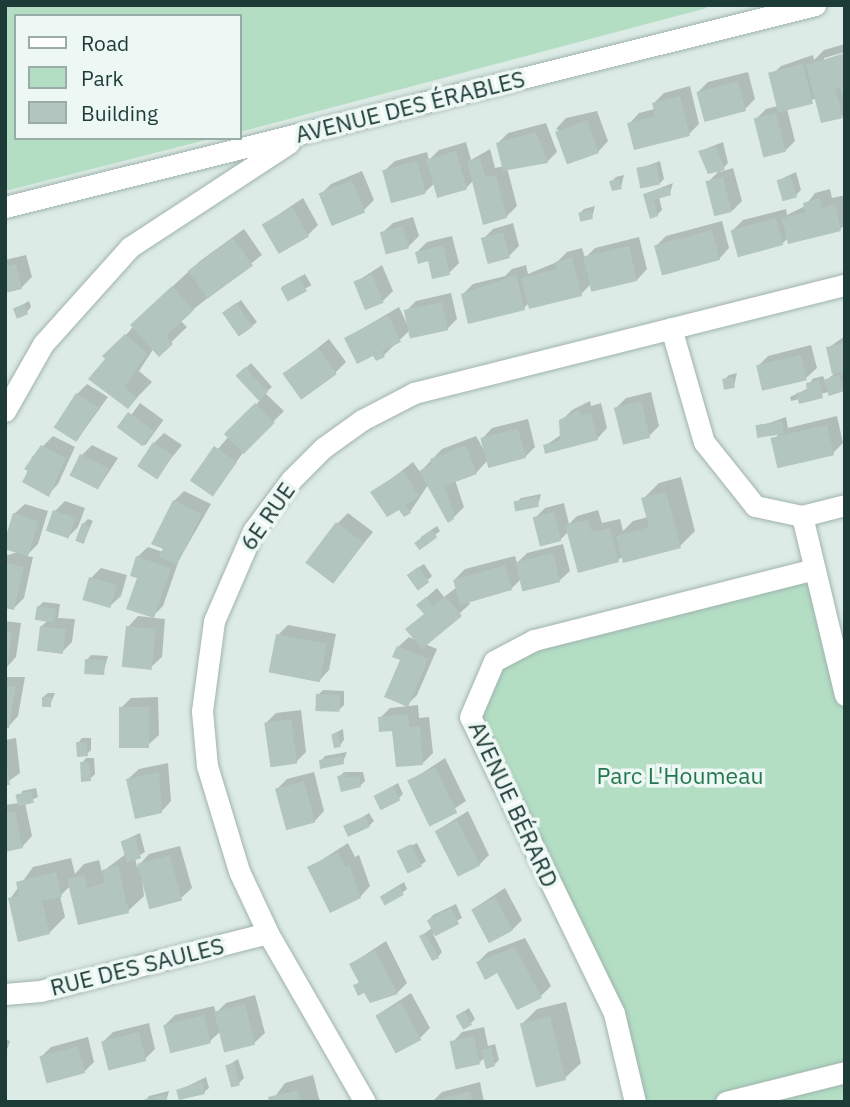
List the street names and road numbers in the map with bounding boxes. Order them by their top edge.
street label: AVENUE DES ÉRABLES [292,64,528,148]
street label: 6E RUE [234,477,300,555]
street label: AVENUE BÉRARD [463,717,565,891]
street label: RUE DES SAULES [47,931,227,1001]

